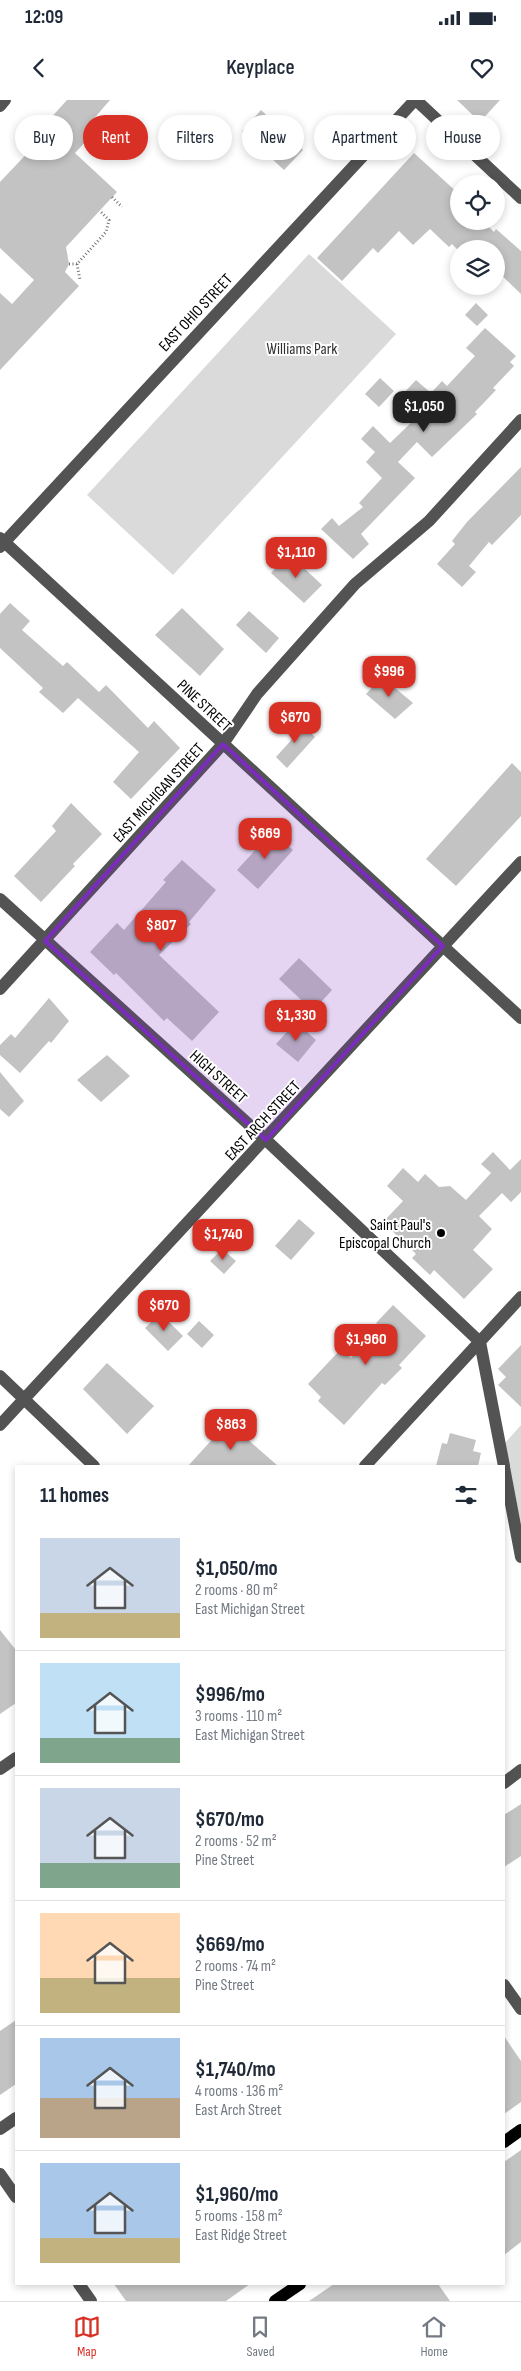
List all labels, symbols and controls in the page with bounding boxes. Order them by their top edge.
text: 12:09 [25,6,63,29]
icon: back [25,54,53,82]
text: Keyplace [226,54,295,81]
icon: heart [468,54,496,82]
chip: Buy [15,115,73,160]
chip: Rent [83,115,148,160]
chip: Filters [158,115,232,160]
chip: New [242,115,304,160]
chip: Apartment [314,115,416,160]
chip: House [426,115,500,160]
map controls [450,175,505,295]
button: locate [450,175,505,230]
button: layers [450,240,505,295]
street label: EAST OHIO STREET [155,270,237,356]
park label: Williams Park [267,340,337,359]
pin: $1,050 [383,390,465,433]
text: $1,050 [404,397,444,416]
pin: $1,110 [255,536,337,579]
text: $1,110 [277,543,315,562]
pin: $996 [359,656,419,698]
text: $996 [374,662,404,681]
street label: PINE STREET [173,676,236,736]
pin: $670 [265,702,325,744]
text: $670 [280,708,310,727]
street label: EAST MICHIGAN STREET [110,739,209,846]
pin: $669 [235,818,295,860]
text: $669 [250,824,280,843]
pin: $807 [131,910,191,952]
text: $807 [146,916,176,935]
pin: $1,330 [255,1000,337,1042]
text: $1,330 [276,1006,316,1025]
street label: HIGH STREET [185,1047,251,1108]
street label: EAST ARCH STREET [221,1077,305,1165]
place label: Saint Paul's Episcopal Church [339,1216,431,1253]
pin: $1,740 [182,1218,264,1261]
text: $1,740 [203,1225,243,1244]
marker: Saint Paul's Episcopal Church [435,1227,447,1239]
pin: $670 [134,1290,194,1332]
text: $670 [149,1296,179,1315]
pin: $1,960 [325,1324,407,1366]
text: $1,960 [345,1330,387,1349]
pin: $863 [201,1408,261,1451]
text: $863 [216,1415,246,1434]
icon: filters [452,1481,480,1509]
text: 11 homes [40,1483,109,1508]
text: $1,050/mo [195,1556,278,1581]
icon: home [80,1558,140,1618]
text: 2 rooms · 80 m² [195,1581,278,1600]
text: East Michigan Street [195,1600,305,1619]
text: $996/mo [195,1682,265,1707]
icon: home [80,1683,140,1743]
text: 3 rooms · 110 m² [195,1707,282,1726]
text: East Michigan Street [195,1726,305,1745]
text: $670/mo [195,1807,264,1832]
icon: home [80,1808,140,1868]
text: 2 rooms · 52 m² [195,1832,277,1851]
text: Pine Street [195,1851,254,1870]
text: $669/mo [195,1932,265,1957]
icon: home [80,1933,140,1993]
text: 2 rooms · 74 m² [195,1957,276,1976]
text: Pine Street [195,1976,254,1995]
text: $1,740/mo [195,2057,276,2082]
icon: home [80,2058,140,2118]
text: 4 rooms · 136 m² [195,2082,283,2101]
text: East Arch Street [195,2101,282,2120]
text: $1,960/mo [195,2182,278,2207]
icon: home [80,2183,140,2243]
text: 5 rooms · 158 m² [195,2207,283,2226]
text: East Ridge Street [195,2226,287,2245]
tab: Map [73,2313,101,2360]
tab: Saved [246,2313,275,2360]
tab: Home [420,2313,448,2360]

